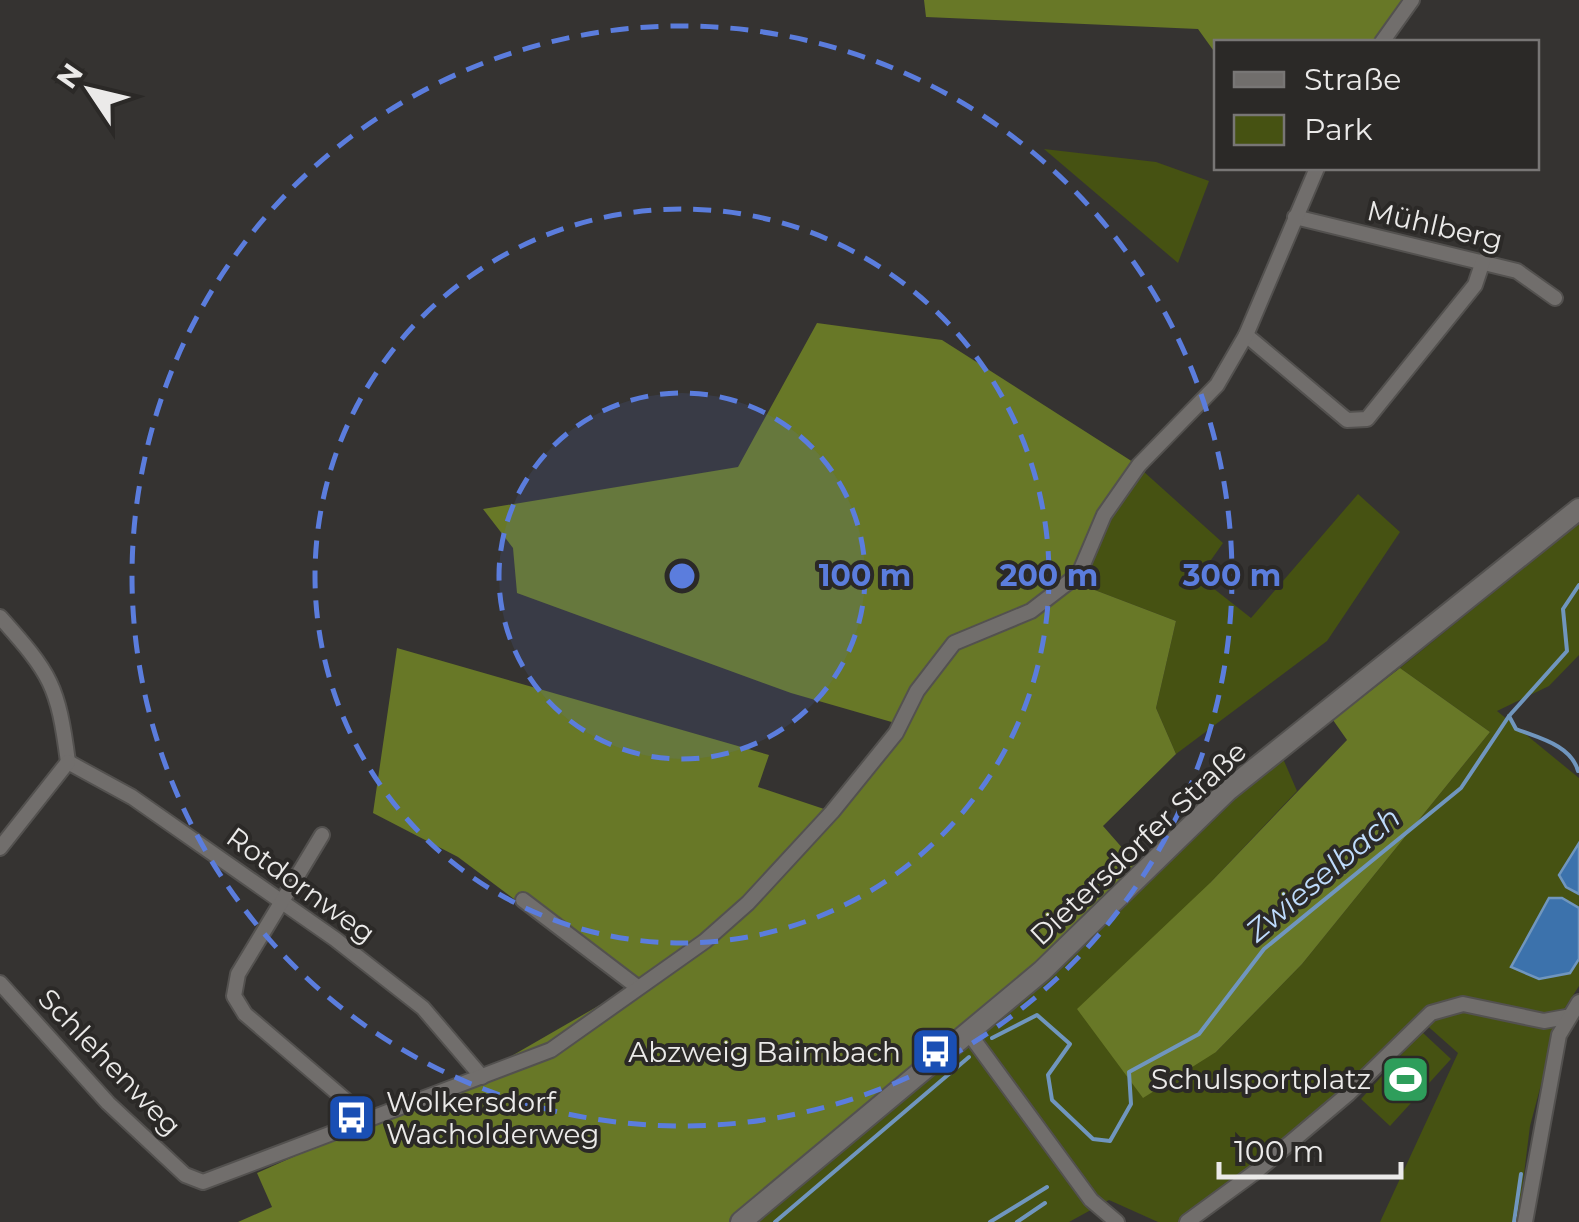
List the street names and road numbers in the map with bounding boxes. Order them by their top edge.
street label: Mühlberg [1364,193,1506,257]
street label: Dietersdorfer Straße [1023,734,1253,952]
street label: Rotdornweg [220,820,382,950]
street label: Schlehenweg [31,982,189,1142]

